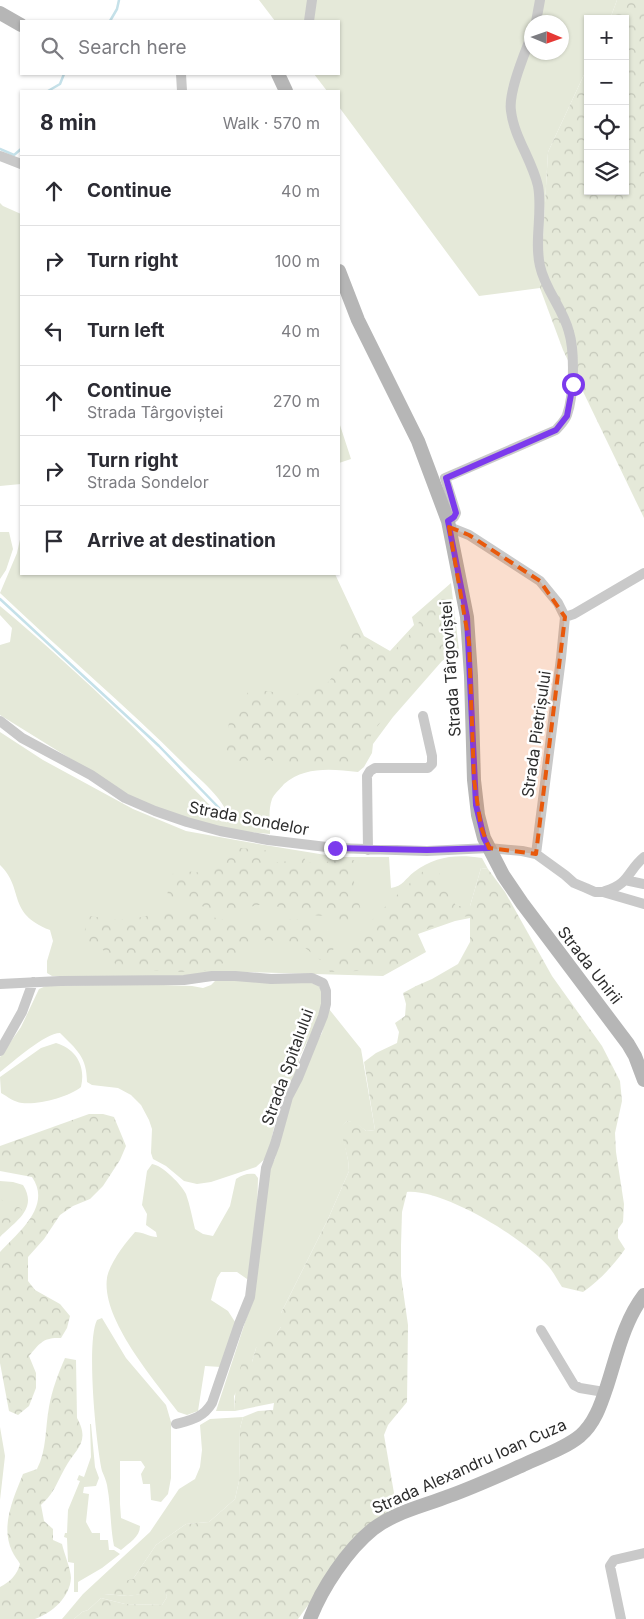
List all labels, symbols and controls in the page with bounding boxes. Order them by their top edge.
north arrow [524,15,569,60]
map controls [584,15,629,195]
button: + [584,15,629,60]
search box [20,20,340,75]
icon: search [38,34,66,62]
text: Search here [78,36,187,59]
button: − [584,60,629,105]
button: locate [584,105,629,150]
text: 8 min [40,110,97,135]
text: Walk · 570 m [223,113,320,133]
button: layers [584,150,629,195]
icon: ahead [40,177,68,205]
text: Continue [87,179,172,202]
text: 40 m [281,181,320,201]
icon: right [40,247,68,275]
text: Turn right [87,249,178,272]
text: 100 m [275,251,320,271]
icon: left [40,317,68,345]
text: Turn left [87,319,165,342]
text: 40 m [281,321,320,341]
route start [562,373,585,396]
text: Continue [87,379,172,402]
icon: ahead [40,387,68,415]
text: 270 m [273,391,320,411]
text: Strada Târgoviștei [87,402,223,422]
text: Turn right [87,449,178,472]
icon: right [40,457,68,485]
text: 120 m [275,461,320,481]
text: Strada Sondelor [87,472,209,492]
icon: arrive [40,527,68,555]
text: Arrive at destination [87,529,276,552]
street label: Strada Târgoviștei [435,600,465,738]
street label: Strada Pietrișului [517,669,555,799]
street label: Strada Sondelor [187,797,311,839]
route end [324,837,347,860]
street label: Strada Unirii [553,922,627,1008]
street label: Strada Spitalului [257,1006,317,1128]
street label: Strada Alexandru Ioan Cuza [369,1414,569,1518]

